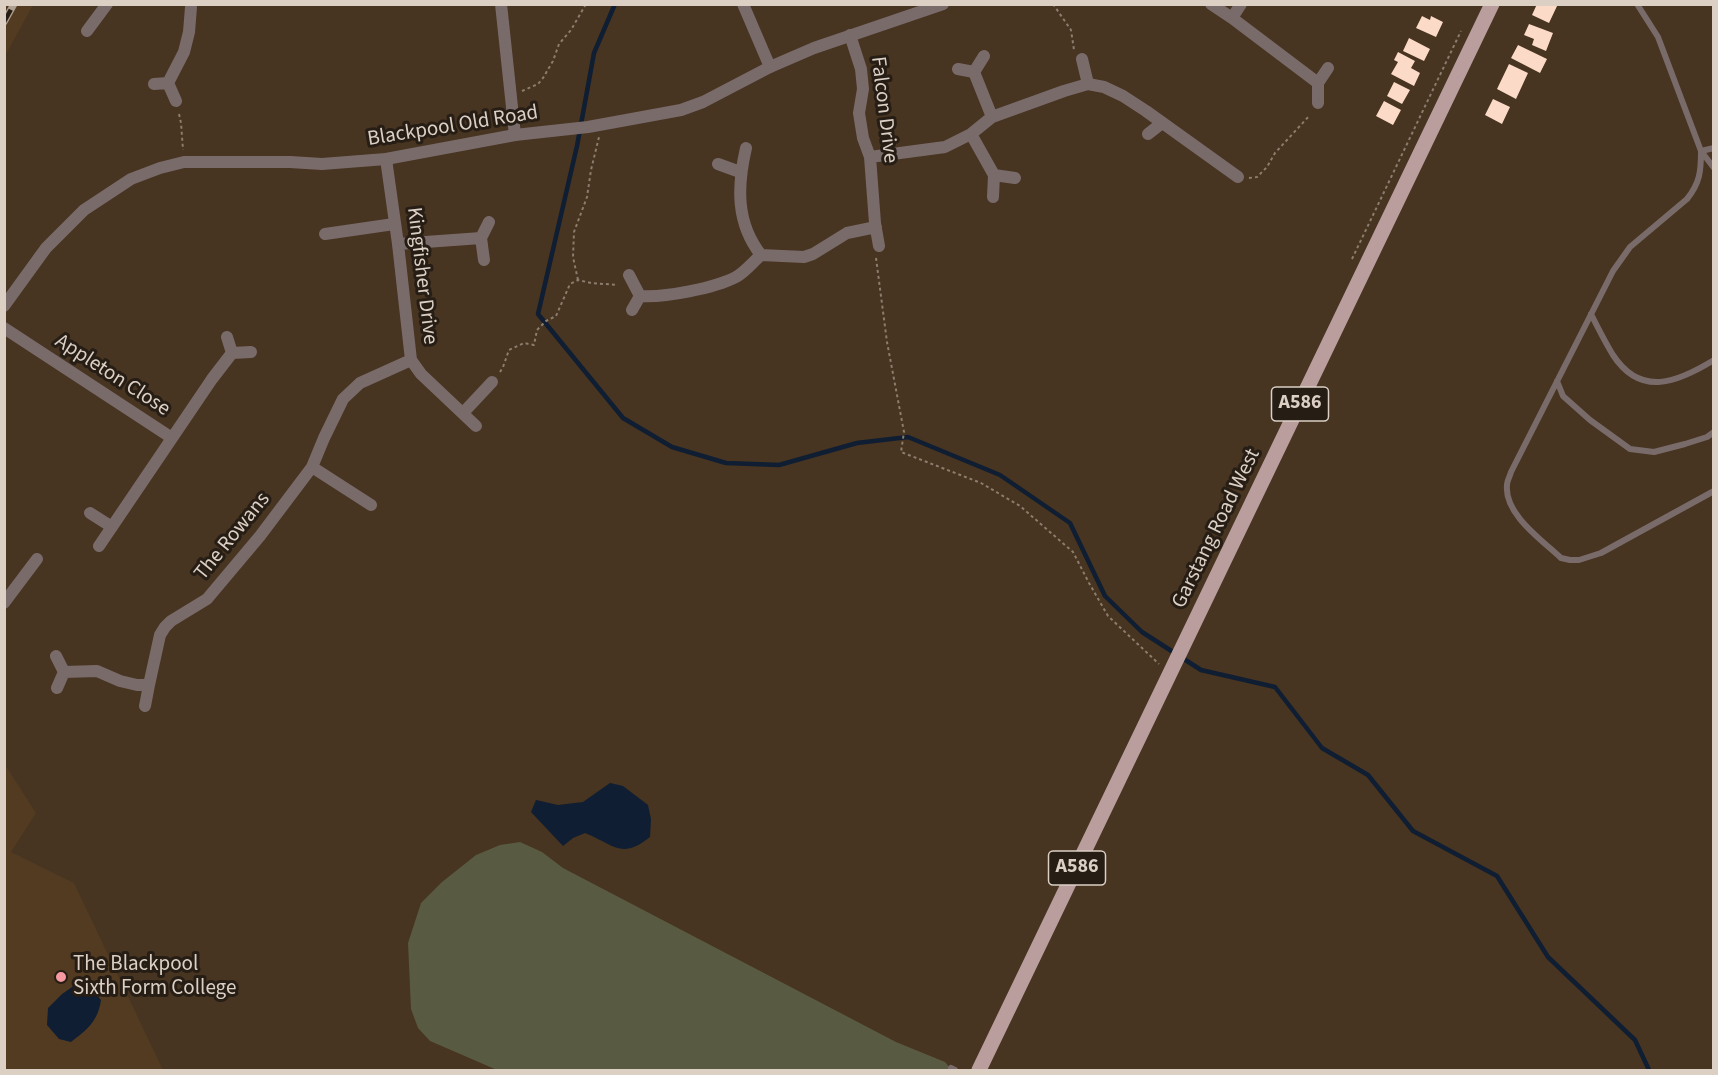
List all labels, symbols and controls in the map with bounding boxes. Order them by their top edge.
street label: Falcon Drive [864,55,902,165]
street label: Blackpool Old Road [366,101,540,153]
street label: Kingfisher Drive [400,206,442,346]
street label: Appleton Close [50,329,174,423]
road number: A586 [1272,387,1328,421]
street label: Garstang Road West [1167,445,1267,613]
street label: The Rowans [190,488,276,586]
road number: A586 [1048,851,1106,885]
place label: The Blackpool Sixth Form College [73,952,236,1002]
marker: The Blackpool Sixth Form College [54,970,68,984]

